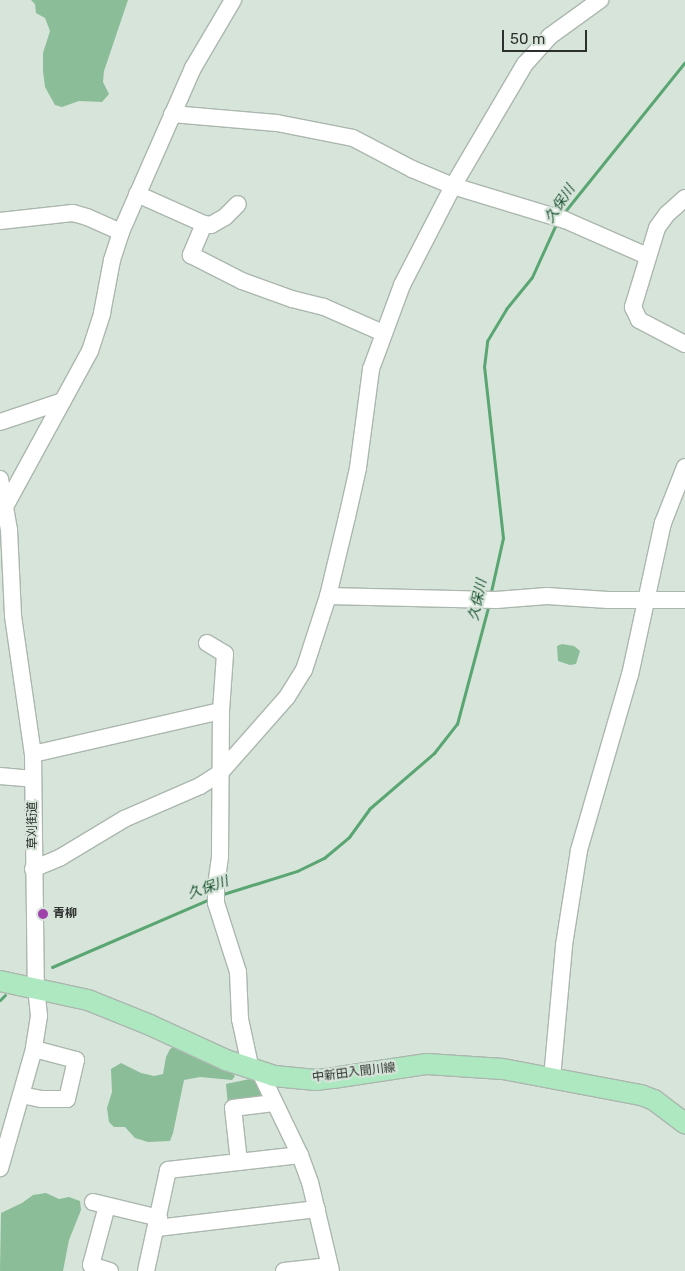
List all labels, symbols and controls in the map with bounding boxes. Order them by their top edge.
scale bar [505,20,590,52]
text: 50 m [510,30,545,48]
water label: 久保川 [541,182,579,226]
water label: 久保川 [465,578,491,622]
street label: 草刈街道 [26,801,40,849]
water label: 久保川 [185,873,231,903]
place label: 青柳 [53,907,77,921]
marker: 青柳 [37,908,49,920]
street label: 中新田入間川線 [311,1061,397,1085]

